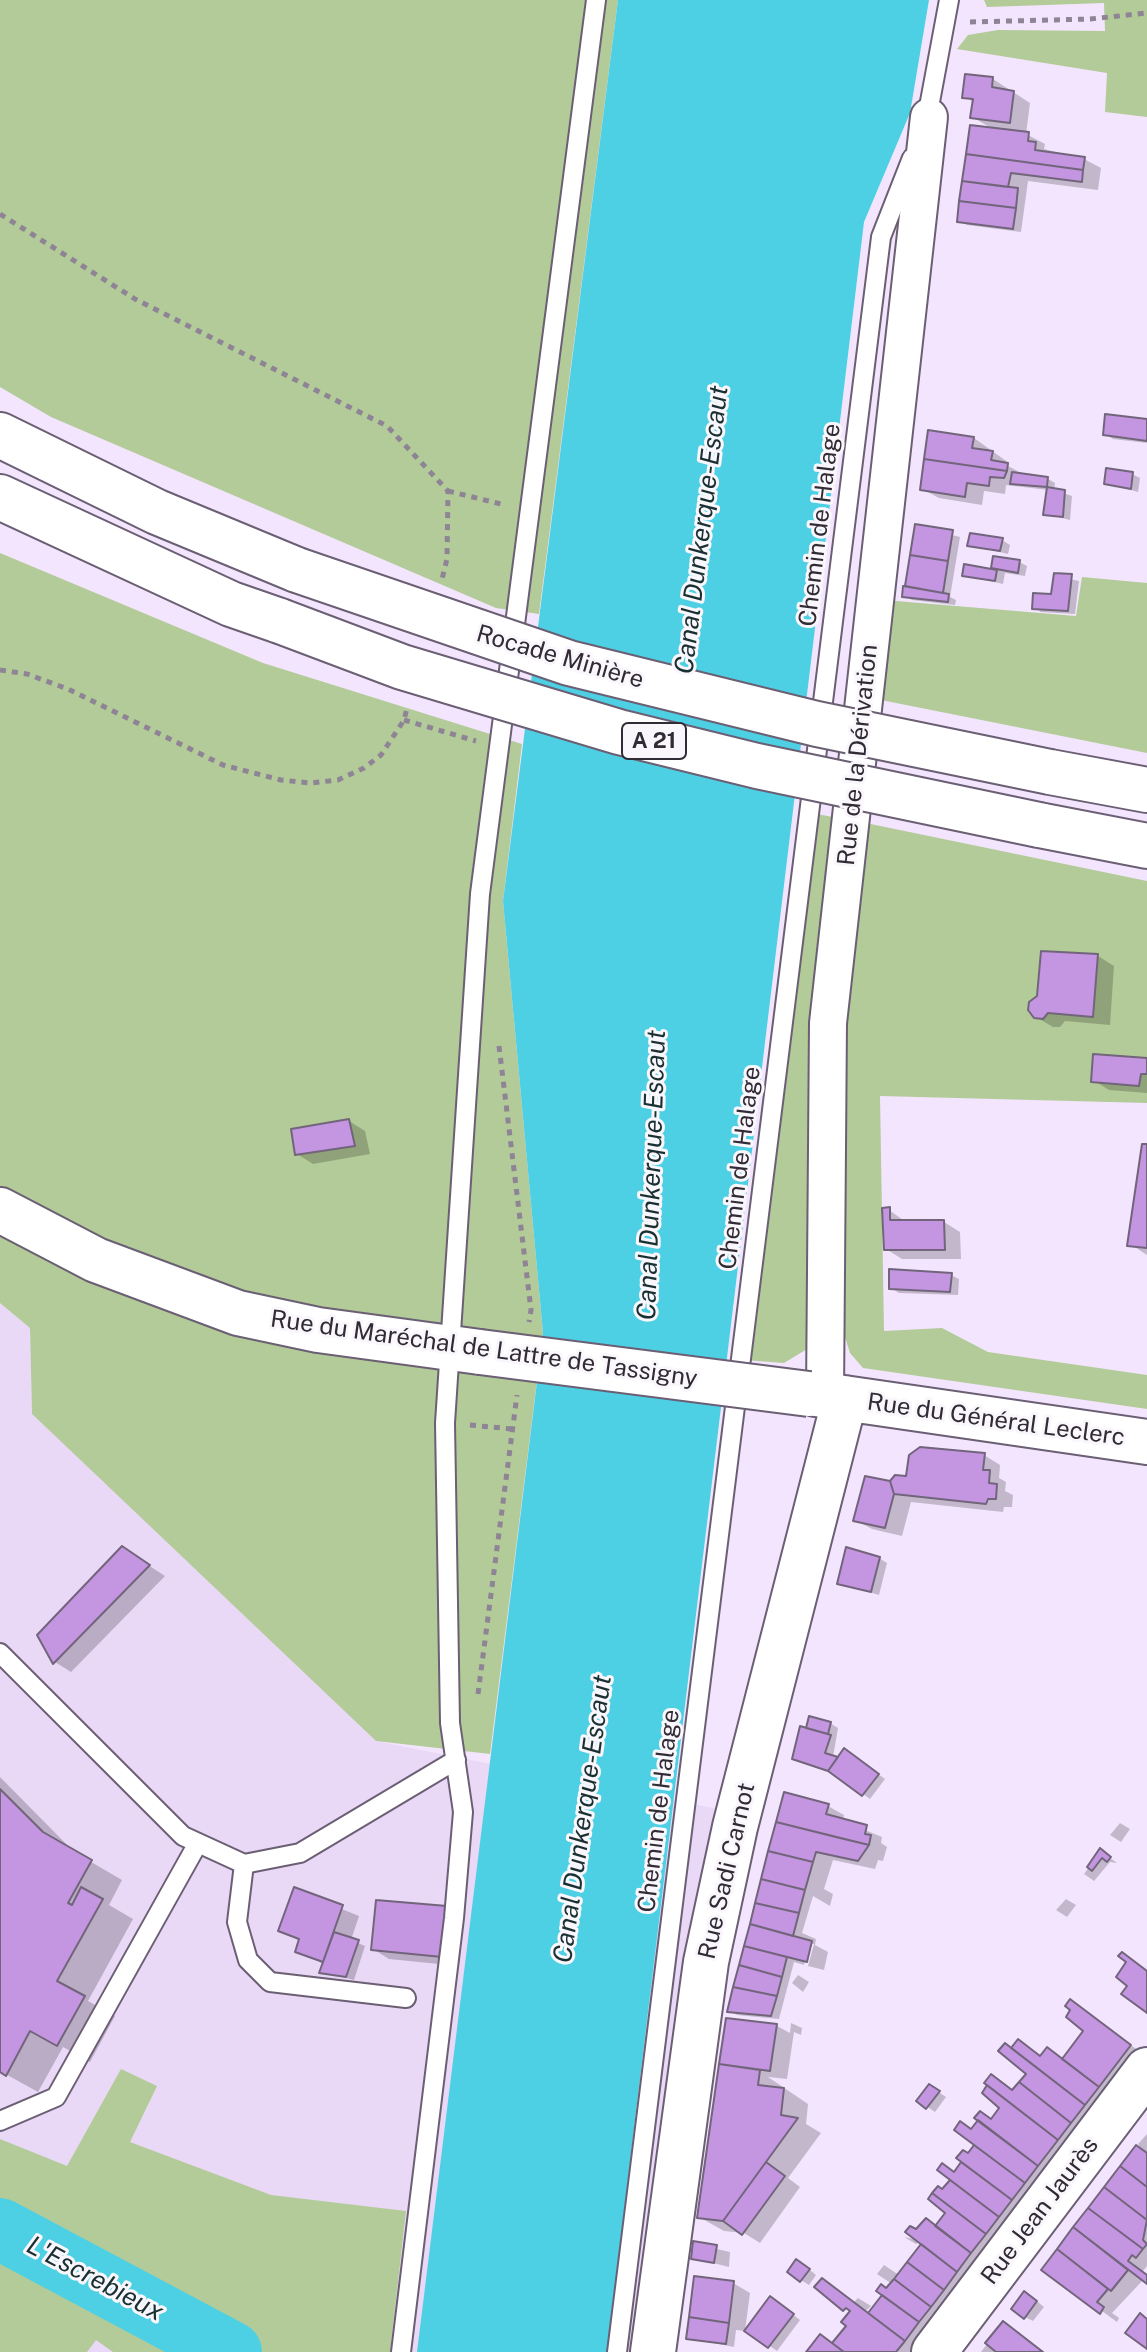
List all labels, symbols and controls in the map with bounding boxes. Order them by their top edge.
water label: Canal Dunkerque-Escaut [669,384,735,676]
street label: Chemin de Halage [793,422,847,628]
street label: Rocade Minière [473,619,647,695]
street label: Rue de la Dérivation [832,643,884,867]
road number: A 21 [622,723,686,759]
water label: Canal Dunkerque-Escaut [631,1029,673,1321]
street label: Chemin de Halage [713,1065,767,1271]
street label: Rue du Maréchal de Lattre de Tassigny [269,1305,699,1393]
street label: Rue du Général Leclerc [865,1388,1127,1452]
water label: Canal Dunkerque-Escaut [547,1673,619,1965]
street label: Chemin de Halage [632,1708,686,1914]
street label: Rue Sadi Carnot [693,1780,761,1962]
street label: Rue Jean Jaurès [975,2132,1105,2290]
water label: L'Escrebieux [21,2230,169,2328]

